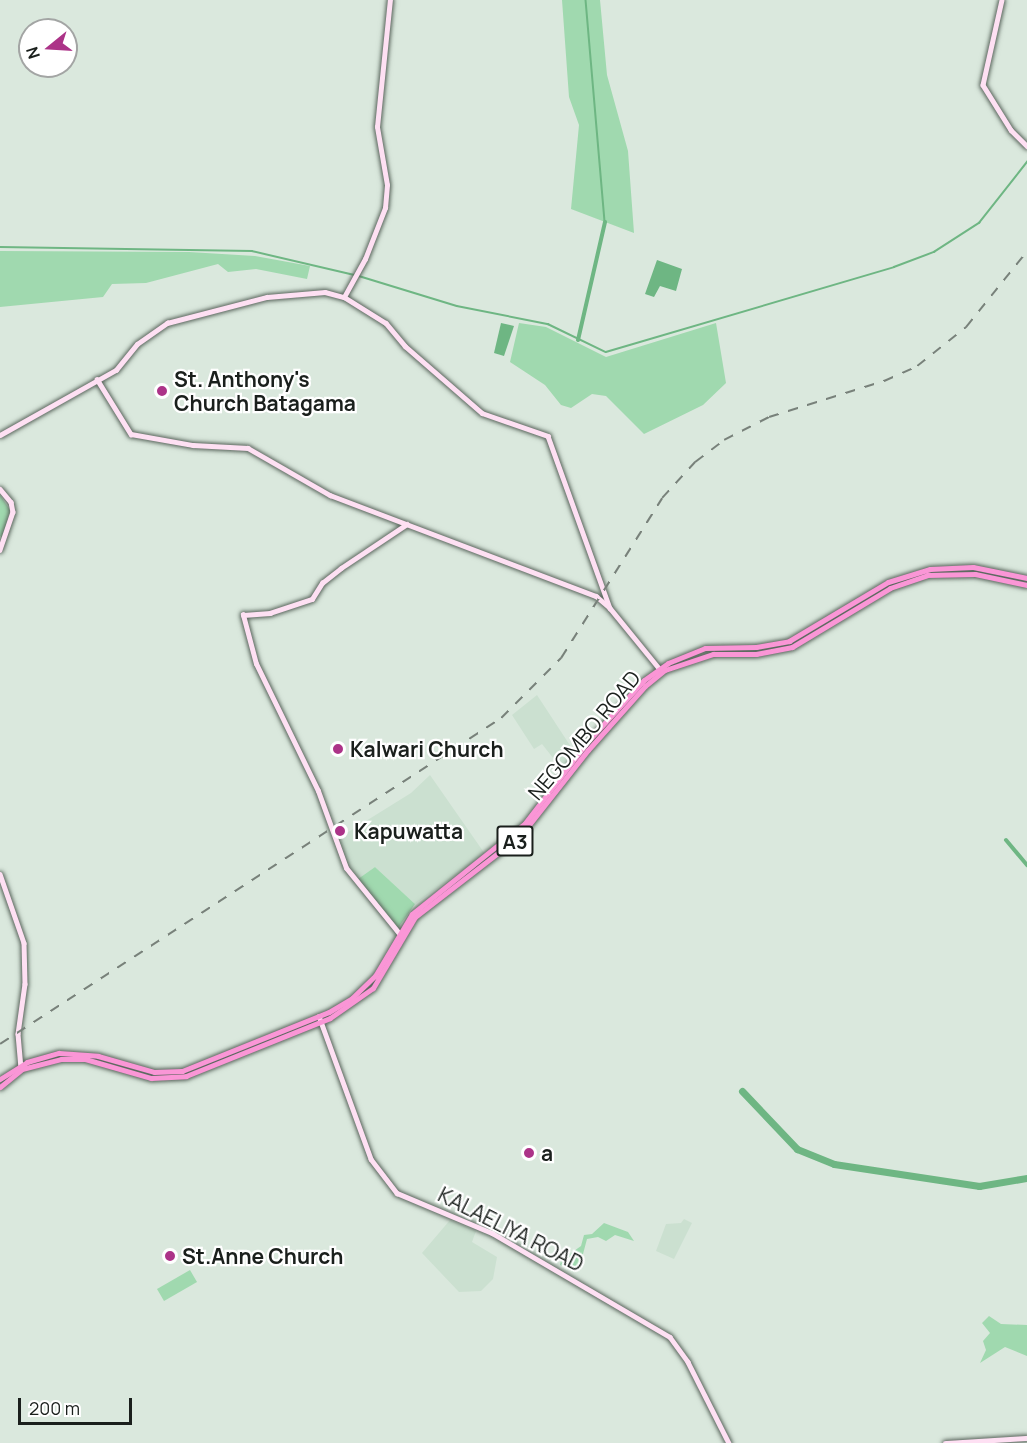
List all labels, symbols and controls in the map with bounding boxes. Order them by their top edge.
north arrow [18,18,78,78]
text: N [21,44,45,62]
place label: St. Anthony's Church Batagama [174,366,356,416]
marker: St. Anthony's Church Batagama [155,384,169,398]
street label: NEGOMBO ROAD [523,665,645,805]
place label: Kalwari Church [350,736,504,762]
marker: Kalwari Church [331,742,345,756]
place label: Kapuwatta [354,818,463,844]
marker: Kapuwatta [331,822,349,840]
road number: A3 [496,824,534,858]
place label: a [541,1140,553,1166]
marker: a [522,1146,536,1160]
street label: KALAELIYA ROAD [434,1182,588,1276]
place label: St.Anne Church [182,1243,343,1269]
marker: St.Anne Church [163,1249,177,1263]
scale bar [21,1386,135,1424]
text: 200 m [29,1396,80,1420]

